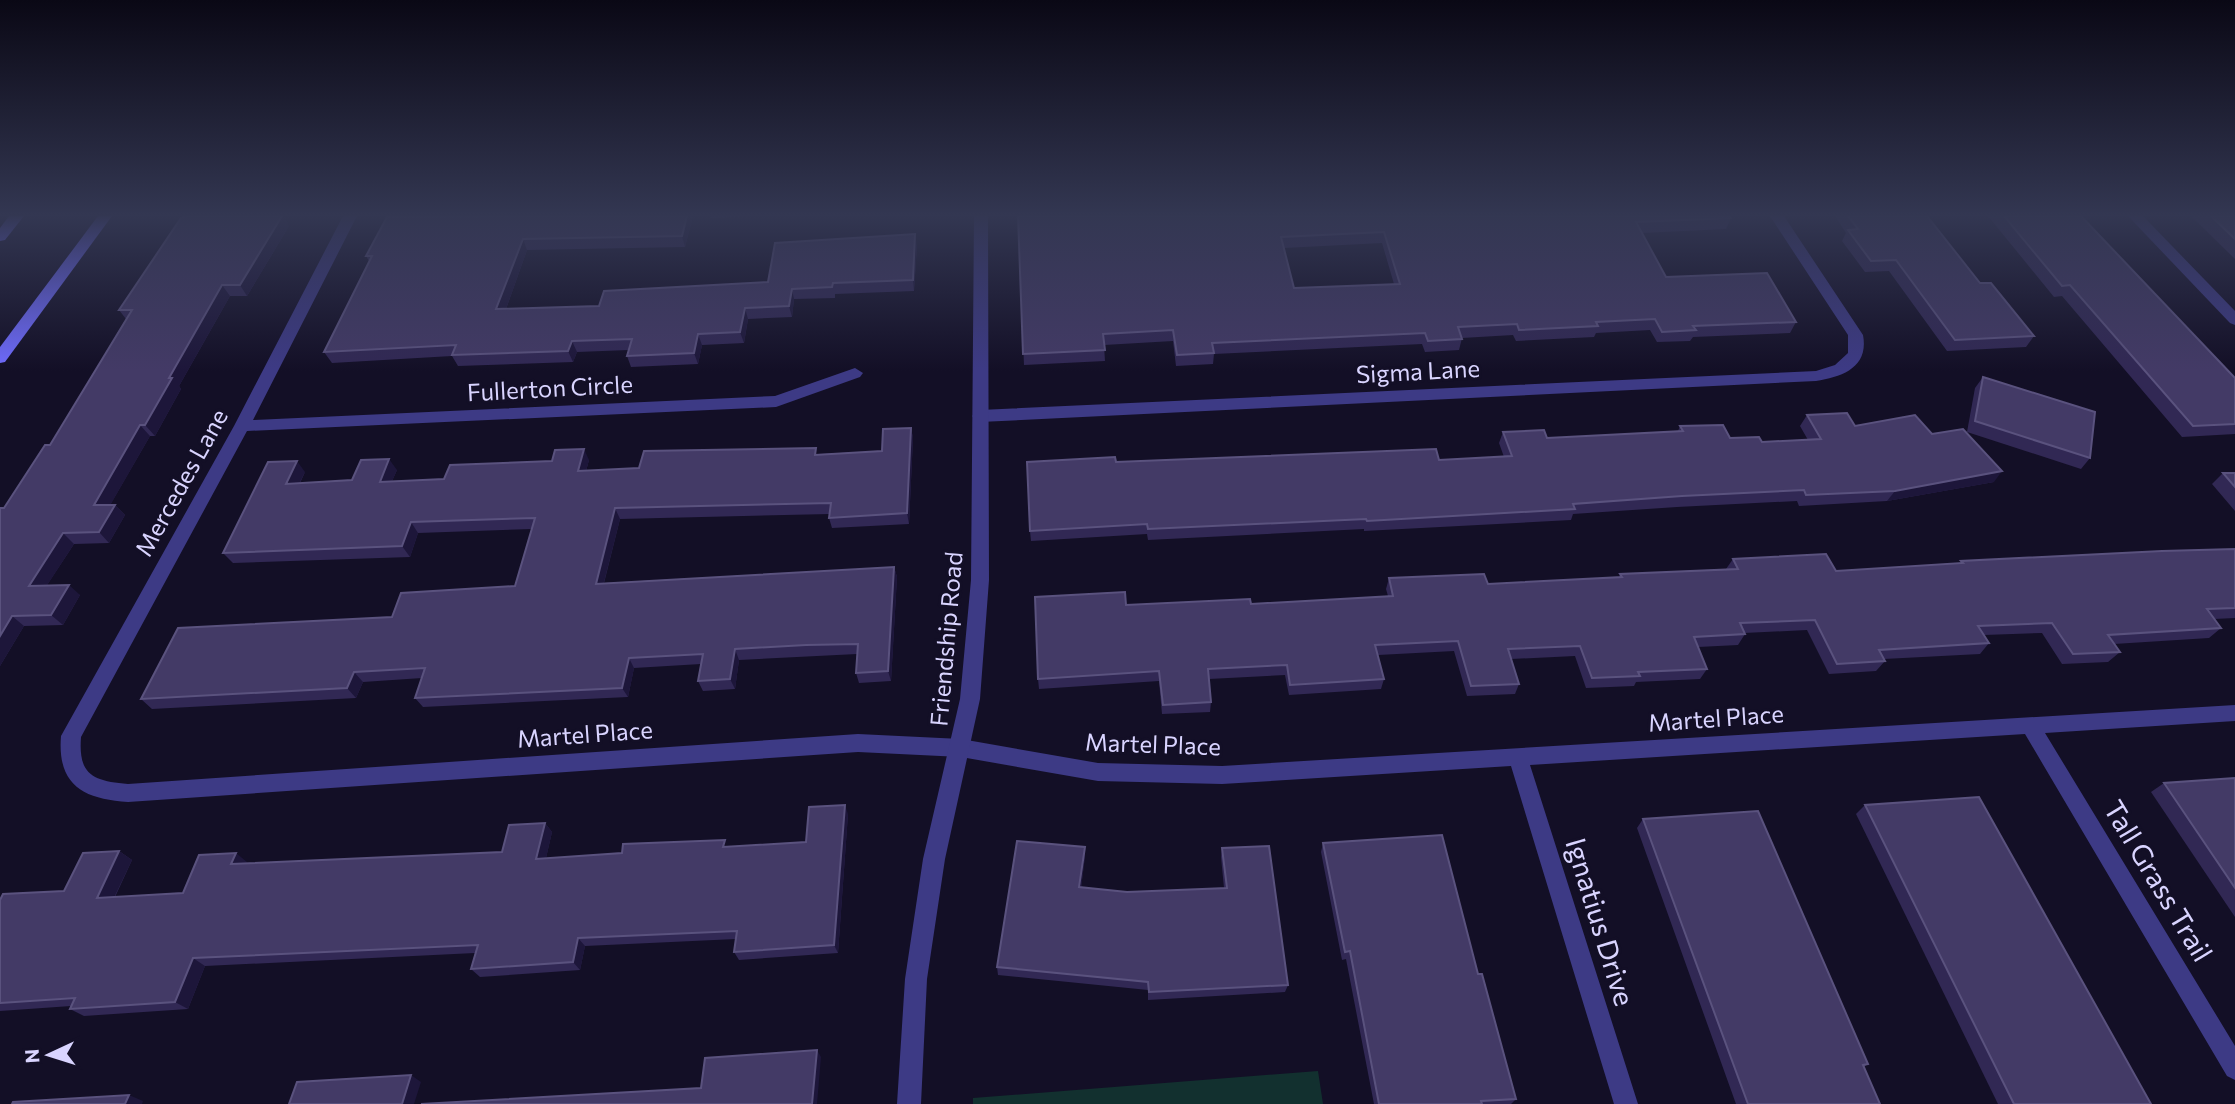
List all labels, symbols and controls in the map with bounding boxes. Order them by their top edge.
street label: Sigma Lane [1355,353,1481,388]
street label: Fullerton Circle [466,369,634,406]
street label: Mercedes Lane [128,404,233,561]
street label: Friendship Road [923,550,968,727]
street label: Martel Place [1647,698,1785,737]
street label: Martel Place [516,714,654,753]
street label: Martel Place [1085,727,1222,760]
street label: Tall Grass Trail [2097,794,2220,967]
street label: Ignatius Drive [1559,834,1643,1010]
north arrow [14,1020,84,1090]
text: N [20,1048,44,1064]

